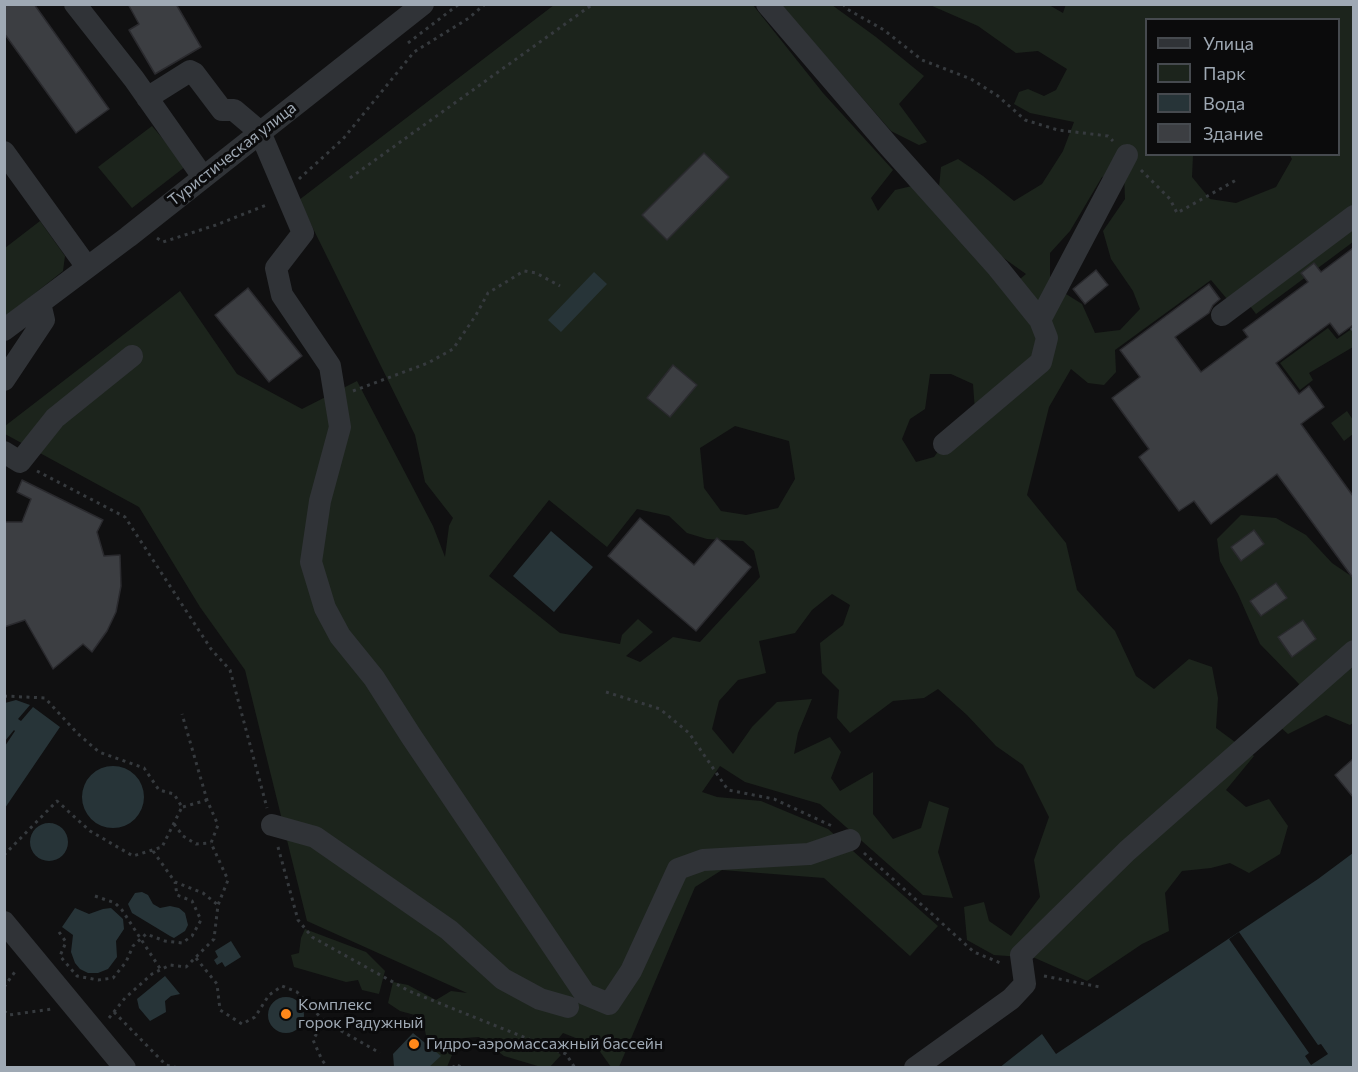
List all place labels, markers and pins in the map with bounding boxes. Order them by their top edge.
place label: Комплекс горок Радужный [298,995,423,1033]
marker: Комплекс горок Радужный [279,1007,293,1021]
place label: Гидро-аэромассажный бассейн [426,1034,663,1054]
marker: Гидро-аэромассажный бассейн [407,1037,421,1051]

